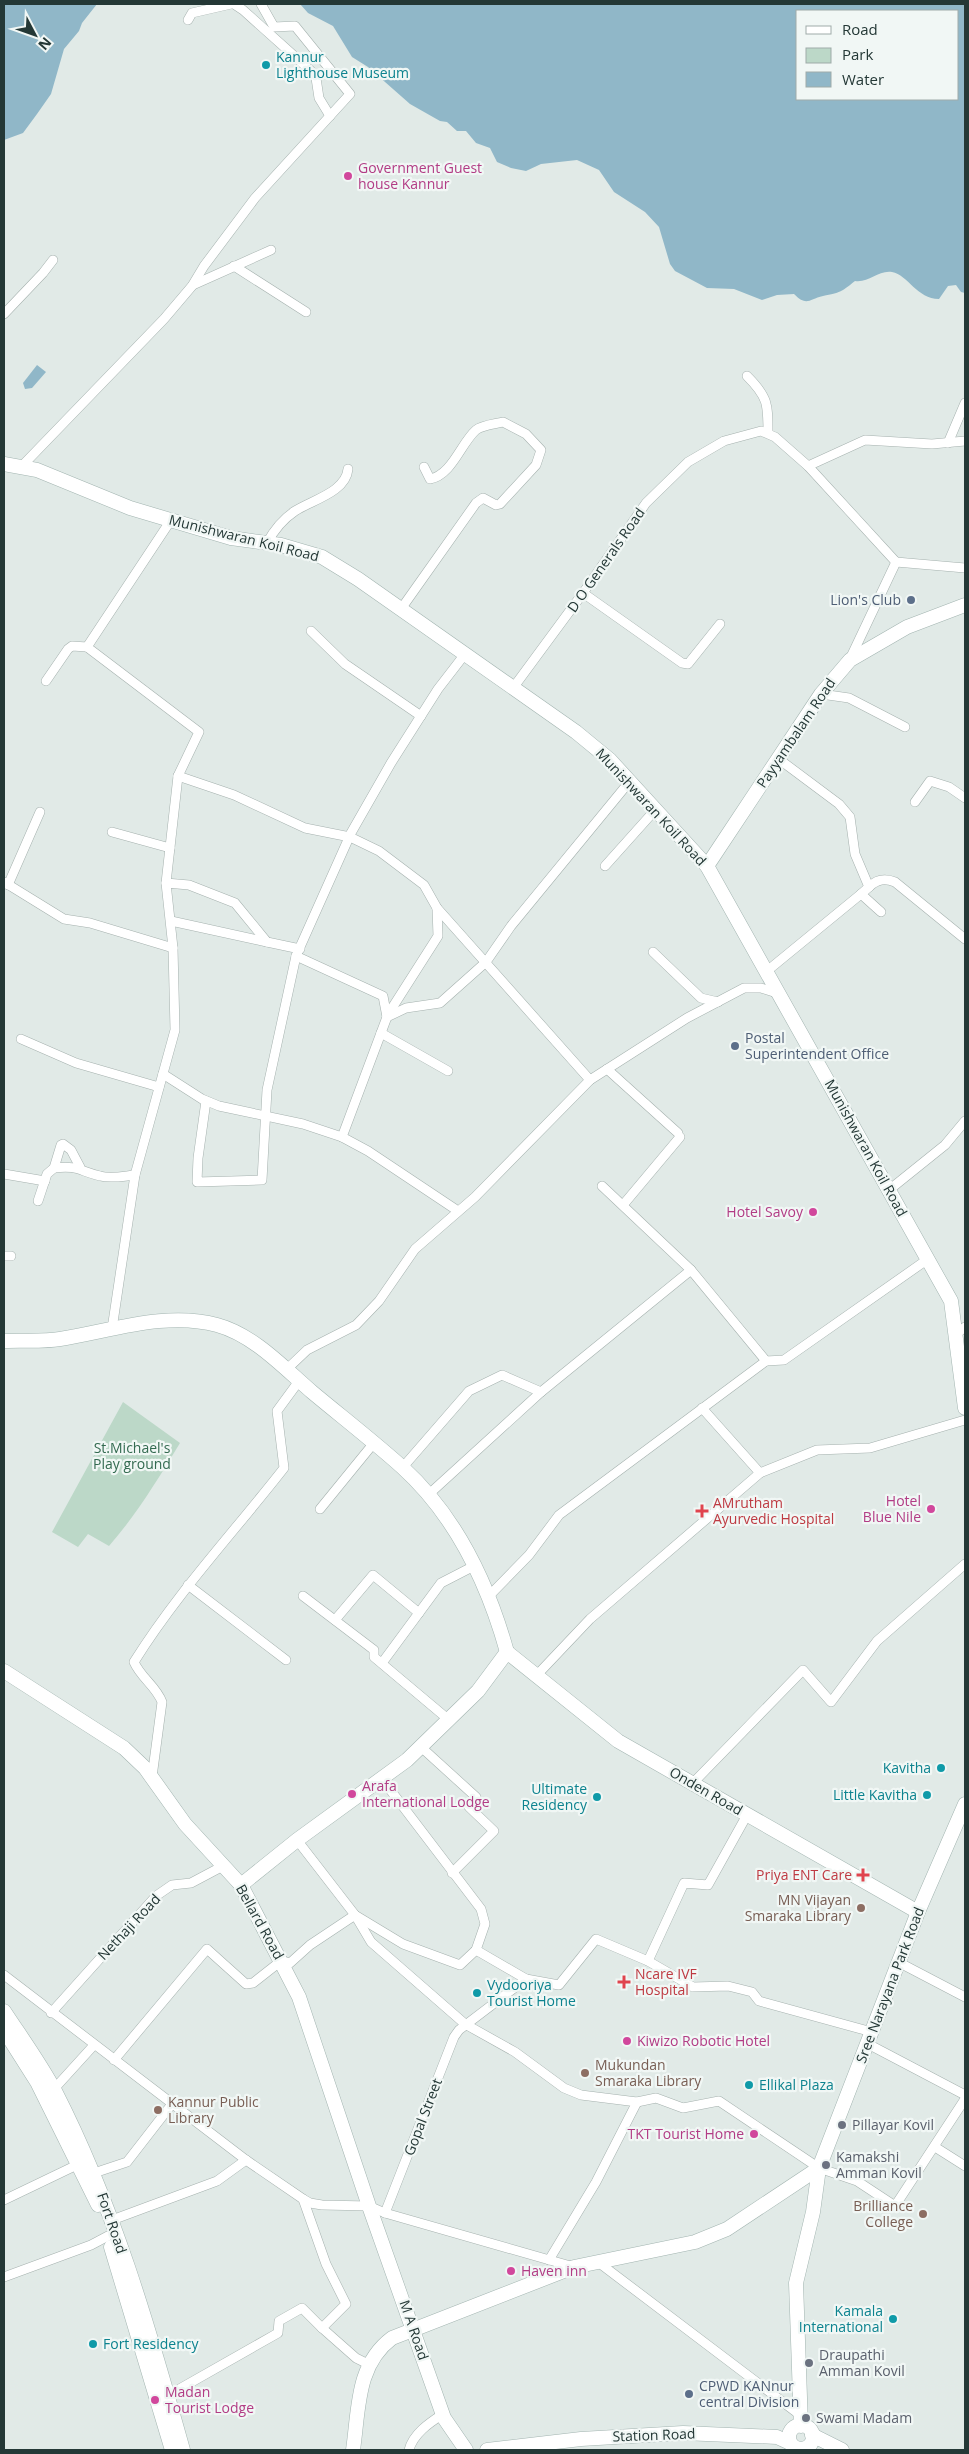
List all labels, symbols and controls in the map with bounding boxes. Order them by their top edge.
north arrow [10,10,60,60]
legend [796,10,959,100]
text: Road [842,19,878,39]
text: N [34,33,56,54]
text: Park [842,44,873,64]
place label: Kannur Lighthouse Museum [276,47,409,82]
marker: Kannur Lighthouse Museum [260,59,272,71]
text: Water [842,69,884,89]
place label: Government Guest house Kannur [358,158,482,193]
marker: Government Guest house Kannur [342,170,354,182]
street label: D O Generals Road [562,504,649,616]
street label: Munishwaran Koil Road [167,510,321,565]
place label: Lion's Club [830,590,901,609]
marker: Lion's Club [905,594,917,606]
street label: Payyambalam Road [752,674,839,791]
street label: Munishwaran Koil Road [592,744,711,869]
place label: Postal Superintendent Office [745,1028,889,1063]
marker: Postal Superintendent Office [729,1040,741,1052]
street label: Munishwaran Koil Road [821,1076,912,1220]
place label: Hotel Savoy [726,1202,804,1221]
marker: Hotel Savoy [807,1206,819,1218]
park label: St.Michael's Play ground [93,1438,171,1473]
place label: Hotel Blue Nile [863,1491,921,1526]
place label: AMrutham Ayurvedic Hospital [713,1493,834,1528]
marker: Hotel Blue Nile [925,1503,937,1515]
marker: AMrutham Ayurvedic Hospital [695,1504,709,1518]
place label: Kavitha [883,1758,931,1777]
street label: Onden Road [666,1762,746,1819]
marker: Kavitha [935,1762,947,1774]
place label: Arafa International Lodge [362,1776,490,1811]
place label: Ultimate Residency [522,1779,588,1814]
place label: Little Kavitha [833,1785,917,1804]
marker: Arafa International Lodge [346,1788,358,1800]
marker: Little Kavitha [921,1789,933,1801]
marker: Ultimate Residency [591,1791,603,1803]
place label: Priya ENT Care [756,1865,852,1884]
marker: Priya ENT Care [856,1868,870,1882]
street label: Bellard Road [232,1881,289,1963]
street label: Nethaji Road [93,1890,164,1964]
place label: MN Vijayan Smaraka Library [745,1890,852,1925]
marker: MN Vijayan Smaraka Library [855,1902,867,1914]
street label: Sree Narayana Park Road [851,1904,928,2066]
place label: Ncare IVF Hospital [635,1964,697,1999]
place label: Vydooriya Tourist Home [487,1975,576,2010]
marker: Ncare IVF Hospital [617,1975,631,1989]
marker: Vydooriya Tourist Home [471,1987,483,1999]
place label: Kiwizo Robotic Hotel [637,2031,770,2050]
marker: Kiwizo Robotic Hotel [621,2035,633,2047]
place label: Mukundan Smaraka Library [595,2055,702,2090]
marker: Mukundan Smaraka Library [579,2067,591,2079]
street label: Gopal Street [399,2075,446,2158]
place label: Ellikal Plaza [759,2075,834,2094]
marker: Ellikal Plaza [743,2079,755,2091]
place label: Kannur Public Library [168,2092,259,2127]
marker: Kannur Public Library [152,2104,164,2116]
place label: Pillayar Kovil [852,2115,934,2134]
marker: Pillayar Kovil [836,2119,848,2131]
place label: TKT Tourist Home [628,2124,744,2143]
marker: TKT Tourist Home [748,2128,760,2140]
place label: Kamakshi Amman Kovil [836,2147,922,2182]
marker: Kamakshi Amman Kovil [820,2159,832,2171]
street label: Fort Road [93,2190,132,2256]
place label: Brilliance College [853,2196,913,2231]
marker: Brilliance College [917,2208,929,2220]
place label: Haven inn [521,2261,587,2280]
marker: Haven inn [505,2265,517,2277]
street label: M A Road [395,2297,434,2362]
place label: Kamala International [799,2301,883,2336]
marker: Kamala International [887,2313,899,2325]
place label: Fort Residency [103,2334,199,2353]
marker: Fort Residency [87,2338,99,2350]
place label: Draupathi Amman Kovil [819,2345,905,2380]
marker: Draupathi Amman Kovil [803,2357,815,2369]
place label: CPWD KANnur central Division [699,2376,799,2411]
place label: Madan Tourist Lodge [165,2382,254,2417]
marker: CPWD KANnur central Division [683,2388,695,2400]
marker: Madan Tourist Lodge [149,2394,161,2406]
place label: Swami Madam [816,2408,912,2427]
marker: Swami Madam [800,2412,812,2424]
street label: Station Road [612,2424,696,2445]

